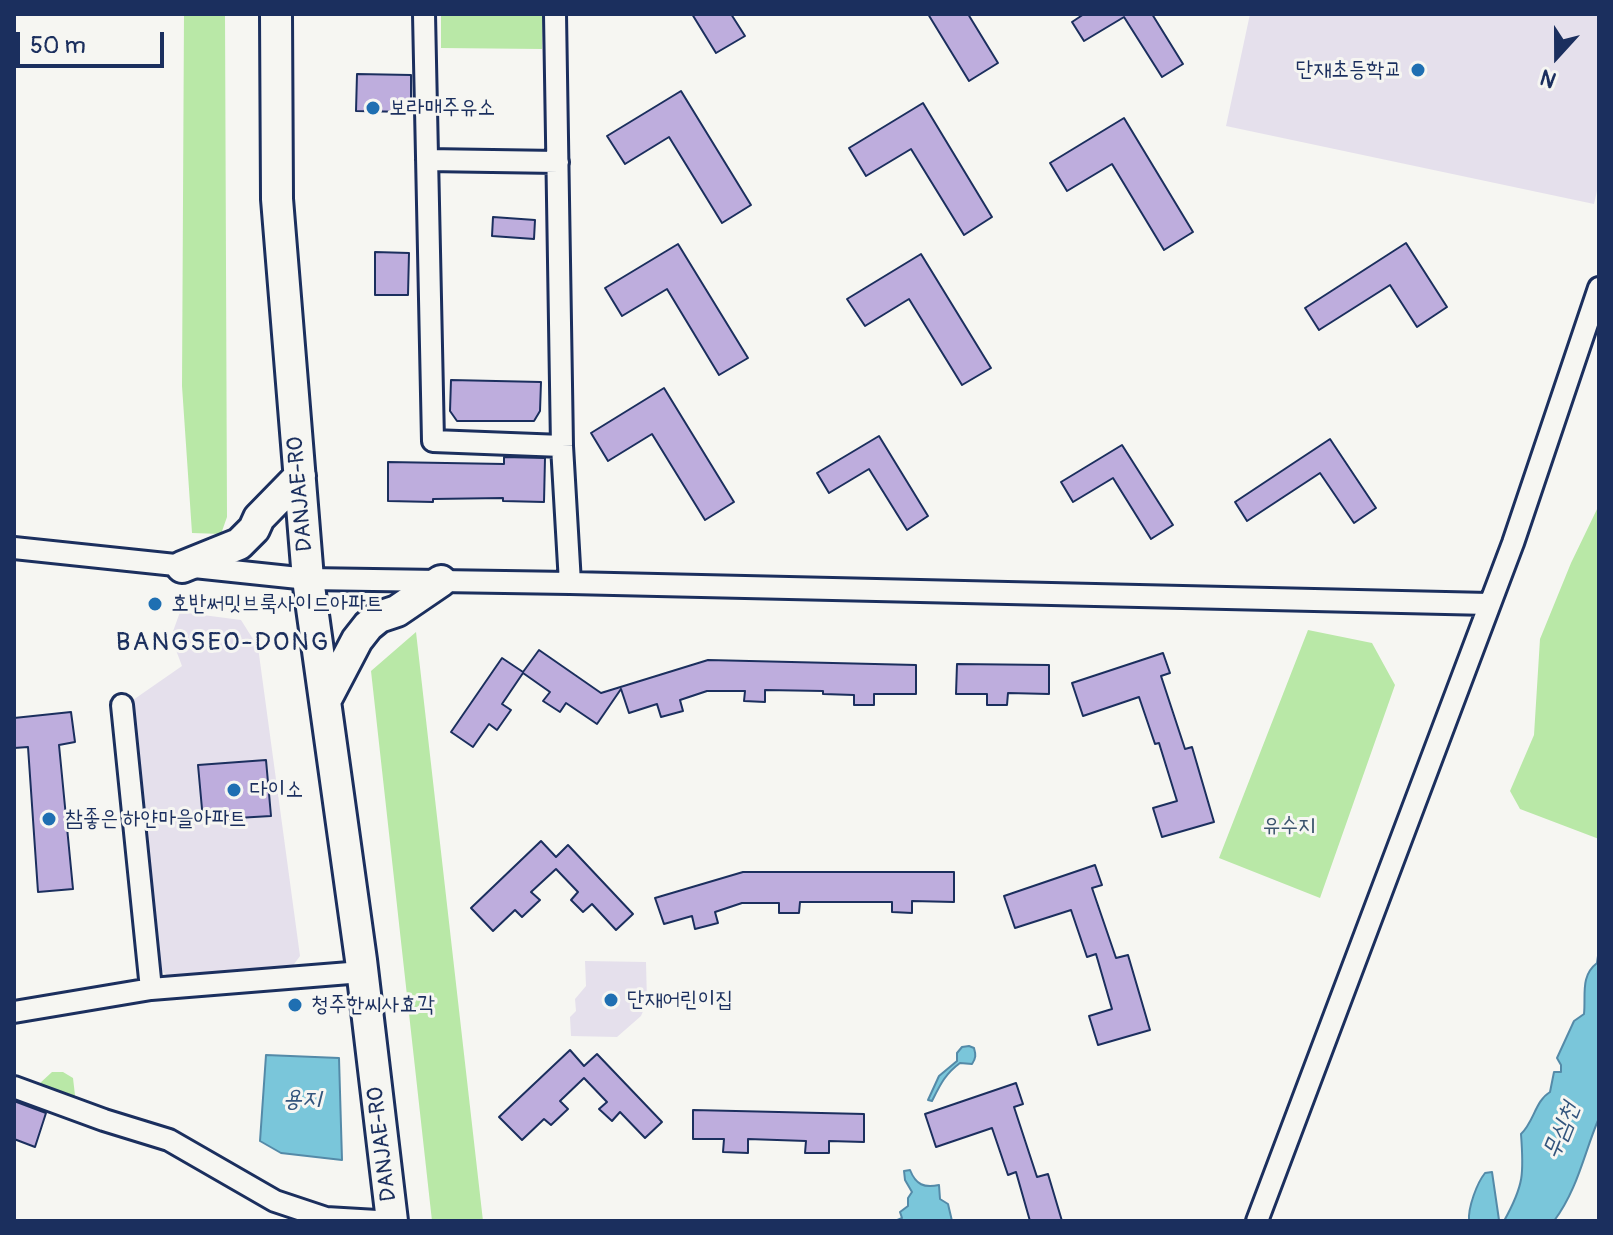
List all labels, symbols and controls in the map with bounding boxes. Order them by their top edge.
scale bar [20,16,168,66]
north arrow [1517,16,1597,96]
text: 50 m [30,31,86,60]
place label: 단재초등학교 [1296,57,1402,83]
marker: 단재초등학교 [1409,61,1427,79]
text: N [1536,63,1560,94]
place label: 보라매주유소 [389,95,495,121]
marker: 보라매주유소 [364,99,382,117]
street label: DANJAE-RO [283,435,319,553]
place label: 호반써밋브룩사이드아파트 [171,591,383,617]
marker: 호반써밋브룩사이드아파트 [146,595,164,613]
district label: BANGSEO-DONG [116,627,330,659]
place label: 다이소 [250,777,303,803]
marker: 다이소 [225,781,243,799]
place label: 참좋은 하얀마을아파트 [65,806,247,832]
marker: 참좋은 하얀마을아파트 [40,810,58,828]
park label: 유수지 [1262,813,1316,839]
place label: 단재어린이집 [627,987,733,1013]
marker: 단재어린이집 [602,991,620,1009]
place label: 청주한씨사효각 [311,992,435,1018]
marker: 청주한씨사효각 [286,996,304,1014]
street label: DANJAE-RO [363,1085,403,1203]
water label: 용지 [283,1086,321,1114]
water label: 무심천 [1538,1099,1586,1163]

